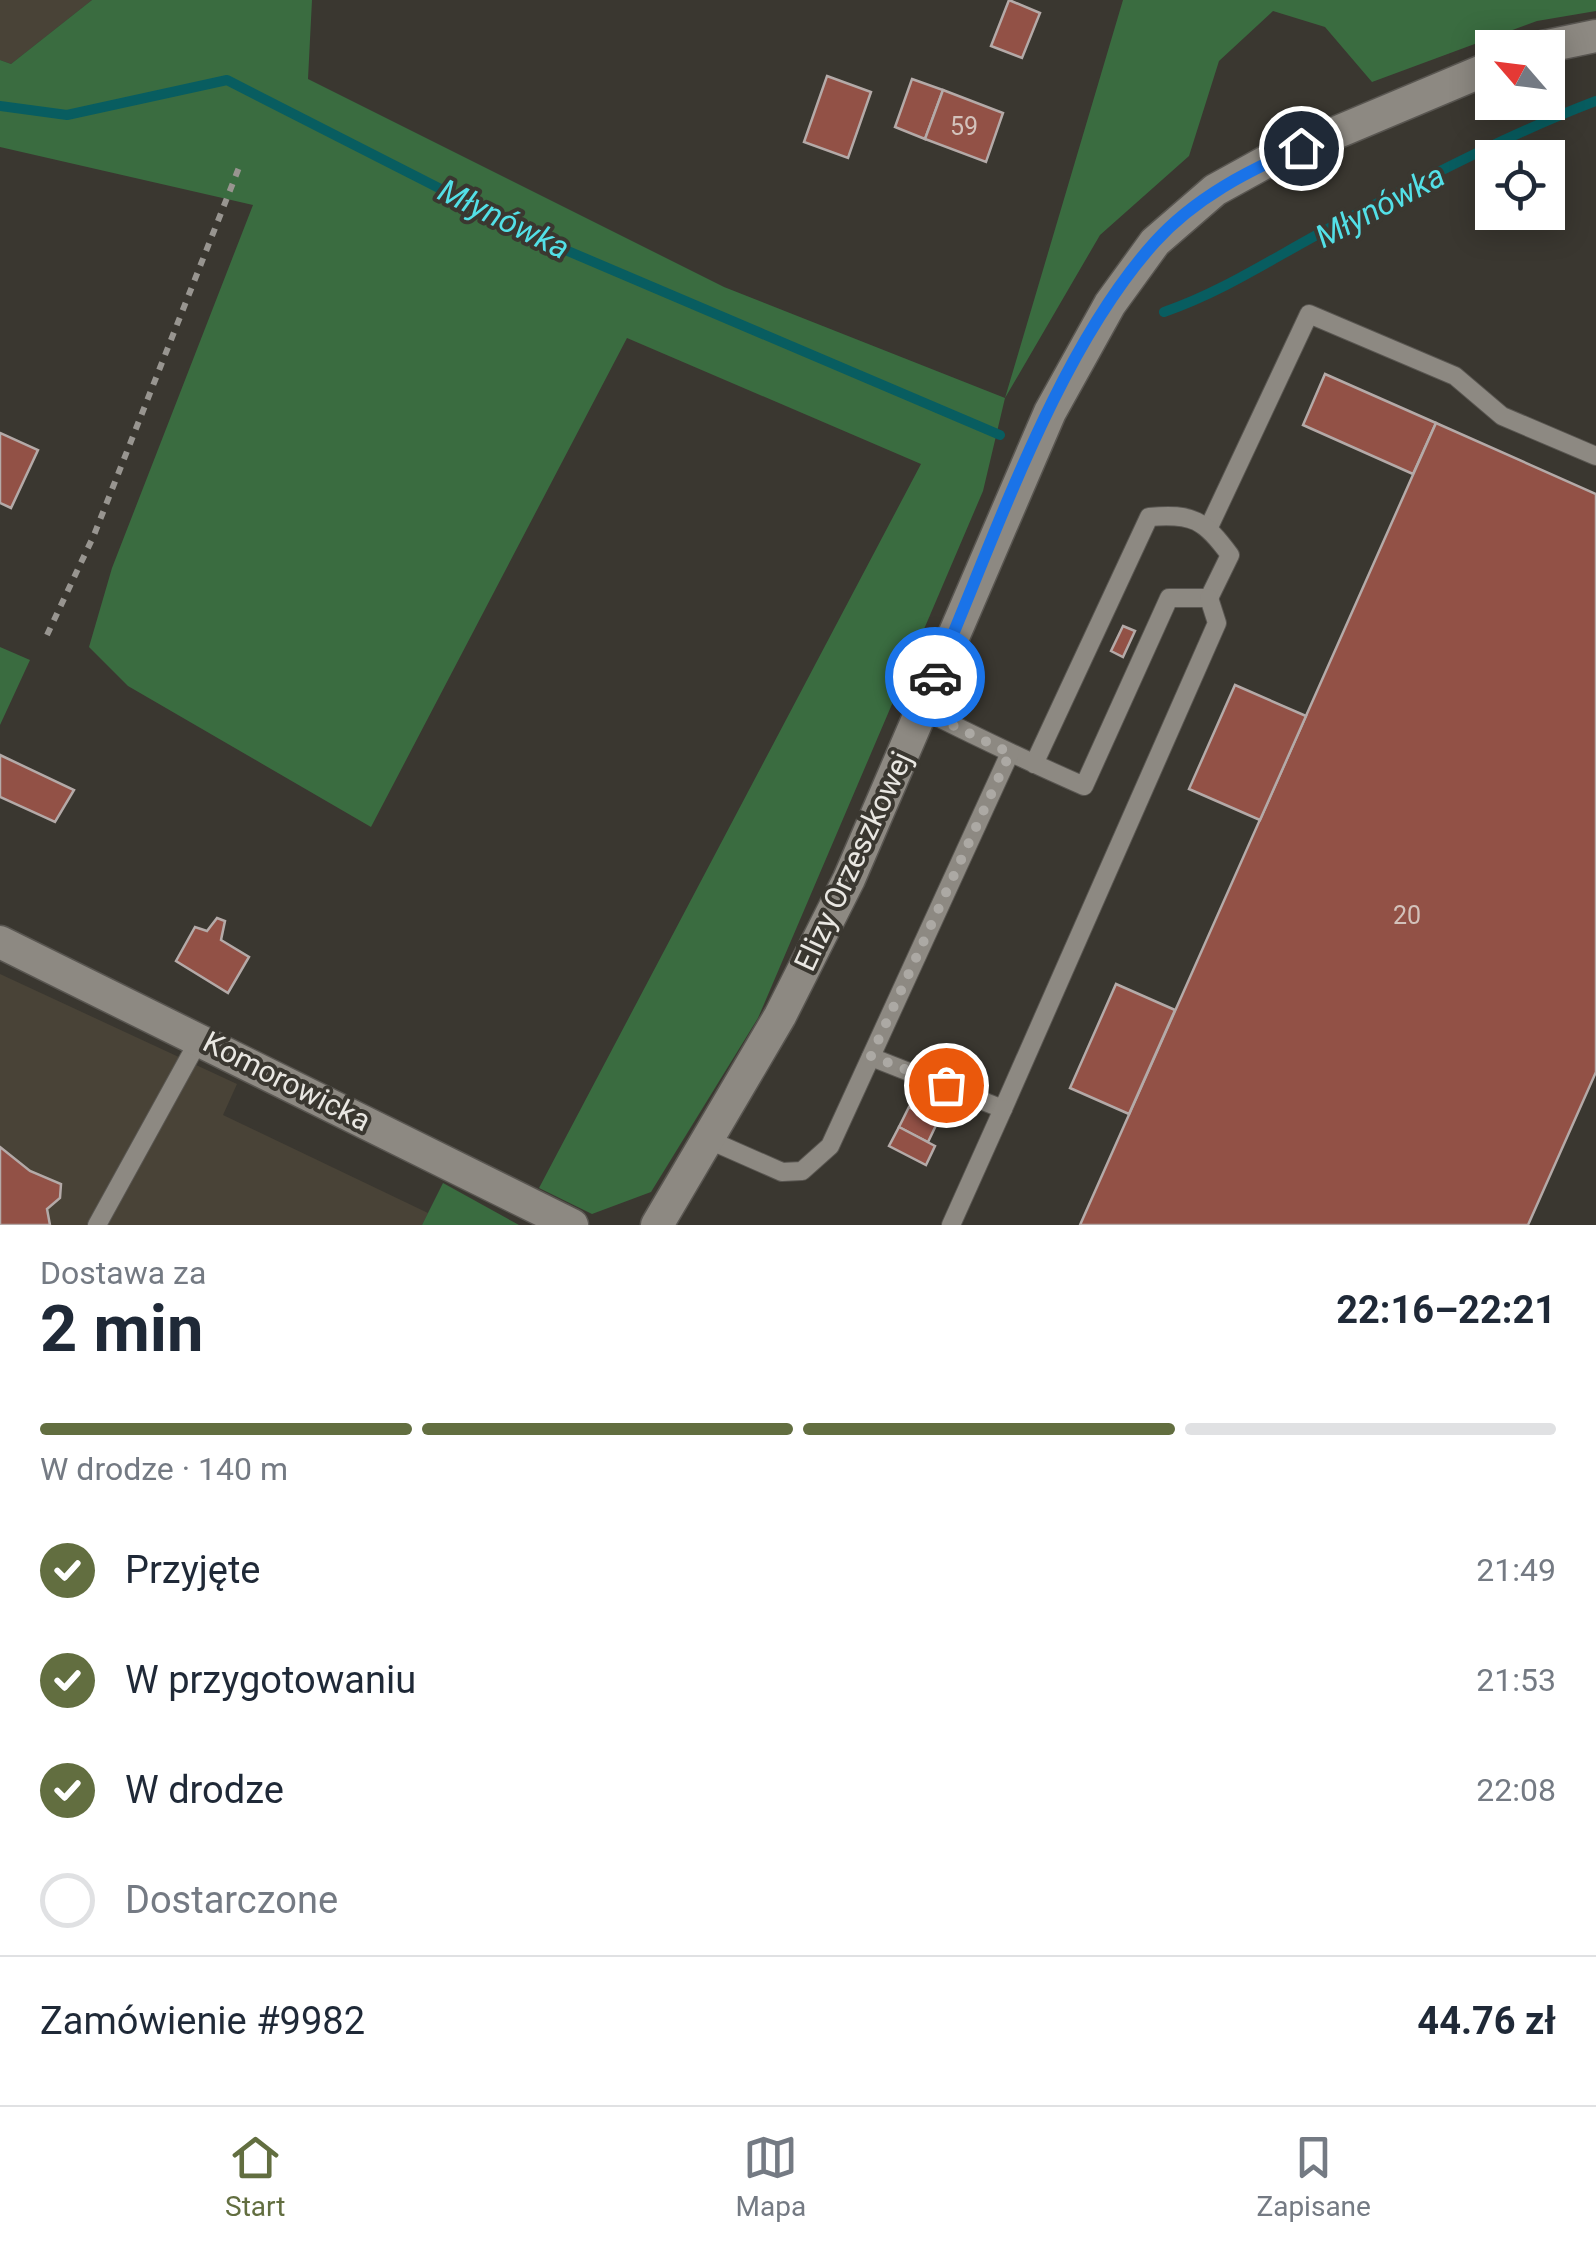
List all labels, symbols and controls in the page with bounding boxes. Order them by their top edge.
north arrow [1475,30,1565,120]
map controls [1475,30,1565,230]
pin [1259,106,1344,191]
house number: 59 [950,112,978,141]
icon: home [1274,121,1329,176]
button: locate [1475,140,1565,230]
water label: Młynówka [1309,156,1451,256]
water label: Młynówka [432,171,576,267]
courier [885,627,985,727]
icon: car [908,650,963,705]
street label: Elizy Orzeszkowej [787,746,919,976]
house number: 20 [1393,901,1421,930]
street label: Komorowicka [198,1024,376,1138]
pin [904,1043,989,1128]
icon: bag [919,1058,974,1113]
text: Dostawa za [40,1254,206,1292]
text: 22:16–22:21 [1336,1288,1556,1332]
text: 2 min [40,1291,203,1367]
text: W drodze · 140 m [40,1450,288,1488]
icon: check [40,1543,95,1598]
text: Przyjęte [125,1548,261,1592]
text: 21:49 [1476,1551,1556,1589]
icon: check [40,1653,95,1708]
text: W przygotowaniu [125,1658,416,1702]
text: 21:53 [1476,1661,1556,1699]
icon: check [40,1763,95,1818]
text: W drodze [125,1768,284,1812]
text: 22:08 [1476,1771,1556,1809]
text: Dostarczone [125,1878,338,1922]
text: Zamówienie #9982 [40,1999,365,2043]
text: 44.76 zł [1417,1999,1556,2043]
tab: Start [225,2130,285,2223]
tab: Mapa [736,2130,806,2223]
tab: Zapisane [1256,2130,1371,2223]

